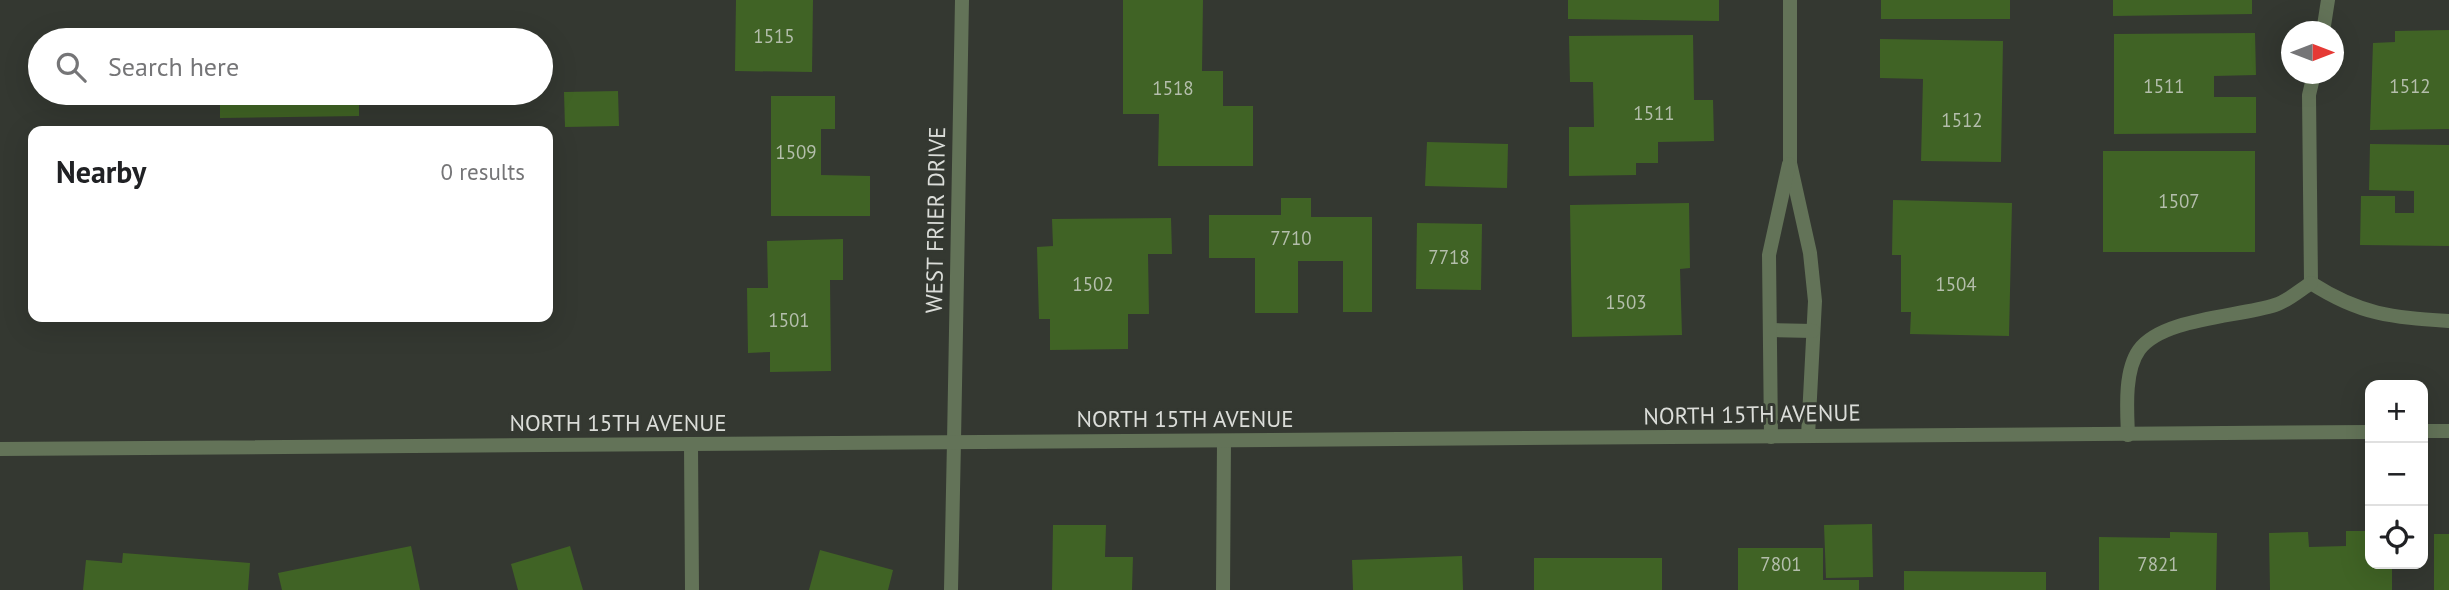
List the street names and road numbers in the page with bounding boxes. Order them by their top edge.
street label: WEST FRIER DRIVE [919,126,951,314]
street label: NORTH 15TH AVENUE [1643,398,1861,430]
street label: NORTH 15TH AVENUE [1076,404,1294,433]
street label: NORTH 15TH AVENUE [509,408,727,437]

